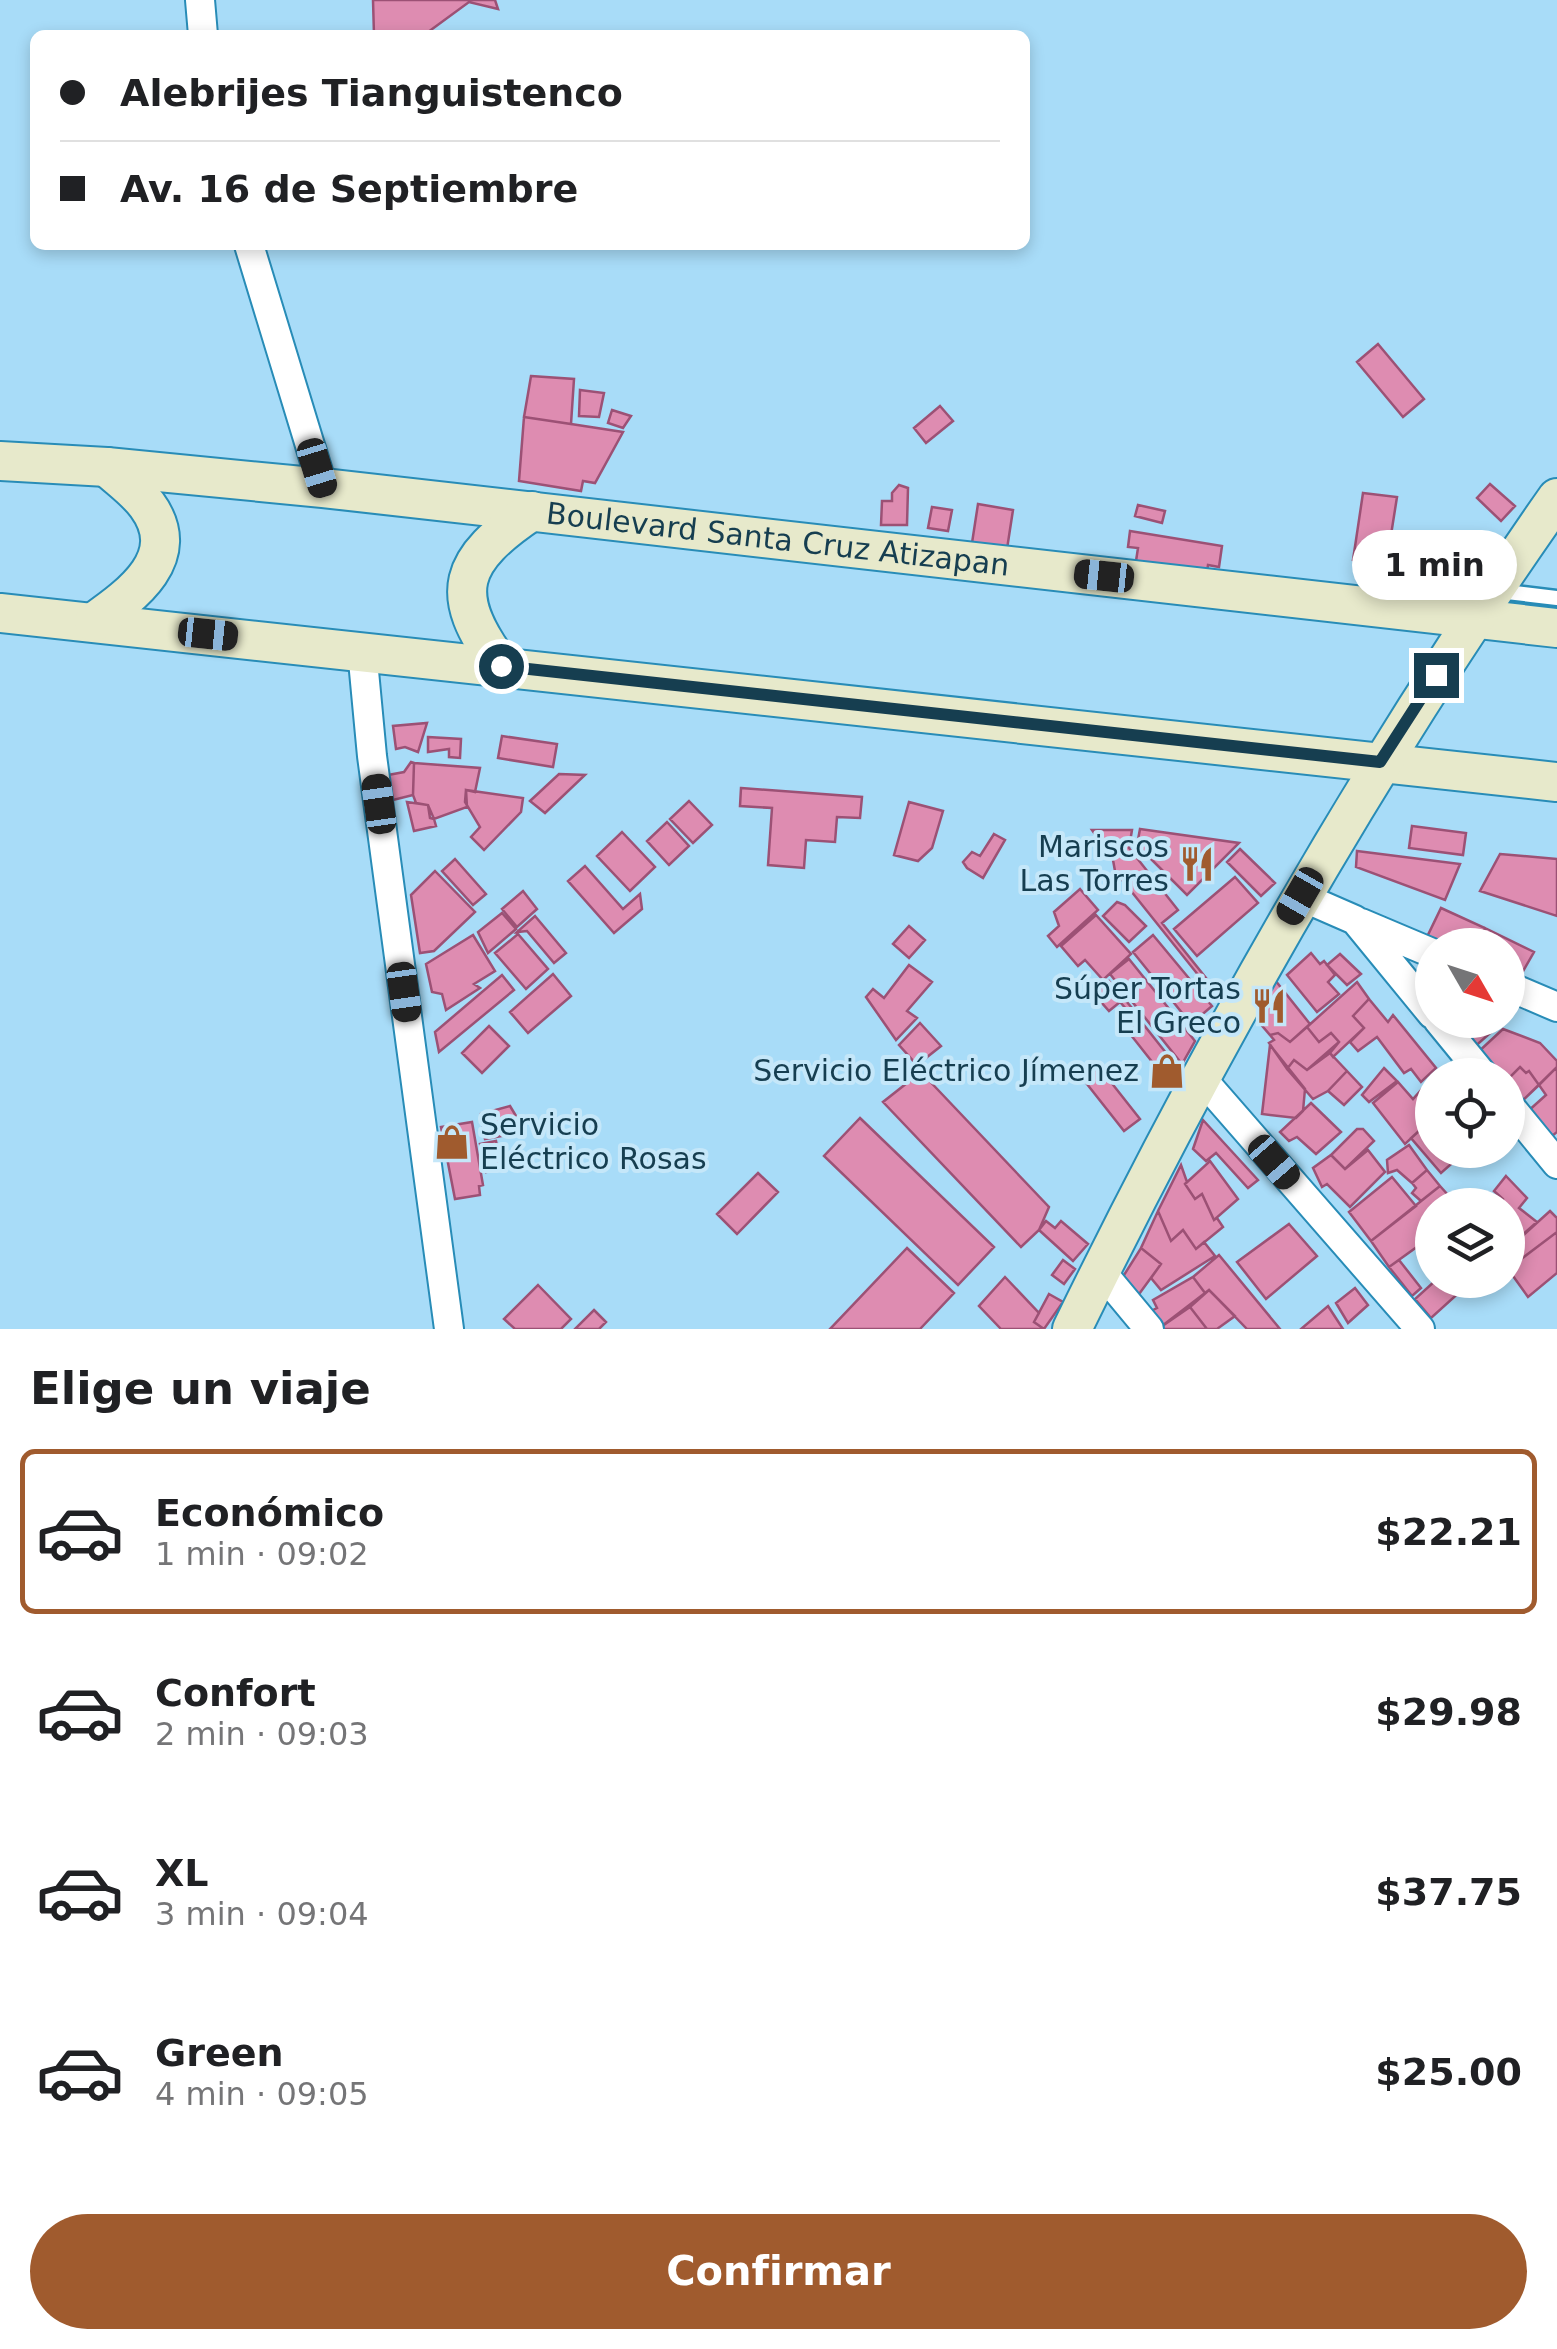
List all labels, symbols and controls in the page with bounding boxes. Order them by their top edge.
text: Alebrijes Tianguistenco [120,71,623,115]
text: Av. 16 de Septiembre [120,167,578,211]
car [294,435,340,501]
street label: Boulevard Santa Cruz Atizapan [545,495,1011,583]
callout: 1 min [1354,530,1518,600]
text: 1 min [1384,546,1485,584]
car [1073,558,1135,594]
car [177,616,239,652]
route start [479,644,524,689]
route end [1414,653,1459,698]
car [360,772,398,836]
place label: Mariscos Las Torres [1020,829,1169,898]
restaurant icon: Mariscos Las Torres [1178,845,1216,883]
car [1272,863,1328,929]
north arrow [1415,928,1525,1038]
map controls [1415,928,1525,1298]
car [385,960,423,1024]
place label: Súper Tortas El Greco [1054,971,1241,1040]
restaurant icon: Súper Tortas El Greco [1250,987,1288,1025]
shop icon: Servicio Eléctrico Jímenez [1148,1052,1186,1090]
place label: Servicio Eléctrico Jímenez [753,1053,1139,1088]
button: locate [1415,1058,1525,1168]
place label: Servicio Eléctrico Rosas [480,1107,707,1176]
shop icon: Servicio Eléctrico Rosas [433,1123,471,1161]
car [1243,1130,1305,1194]
button: layers [1415,1188,1525,1298]
text: Elige un viaje [30,1362,371,1415]
icon: car [35,1487,125,1577]
text: Económico [155,1491,384,1535]
text: $22.21 [1375,1510,1522,1554]
text: 1 min · 09:02 [155,1535,369,1573]
icon: car [35,1667,125,1757]
text: Confort [155,1671,316,1715]
text: $29.98 [1375,1690,1522,1734]
text: 2 min · 09:03 [155,1715,369,1753]
icon: car [35,1847,125,1937]
text: XL [155,1851,209,1895]
text: $37.75 [1375,1870,1522,1914]
text: 3 min · 09:04 [155,1895,369,1933]
icon: car [35,2027,125,2117]
text: Green [155,2031,284,2075]
text: $25.00 [1375,2050,1522,2094]
text: 4 min · 09:05 [155,2075,369,2113]
button: Confirmar [30,2214,1527,2329]

